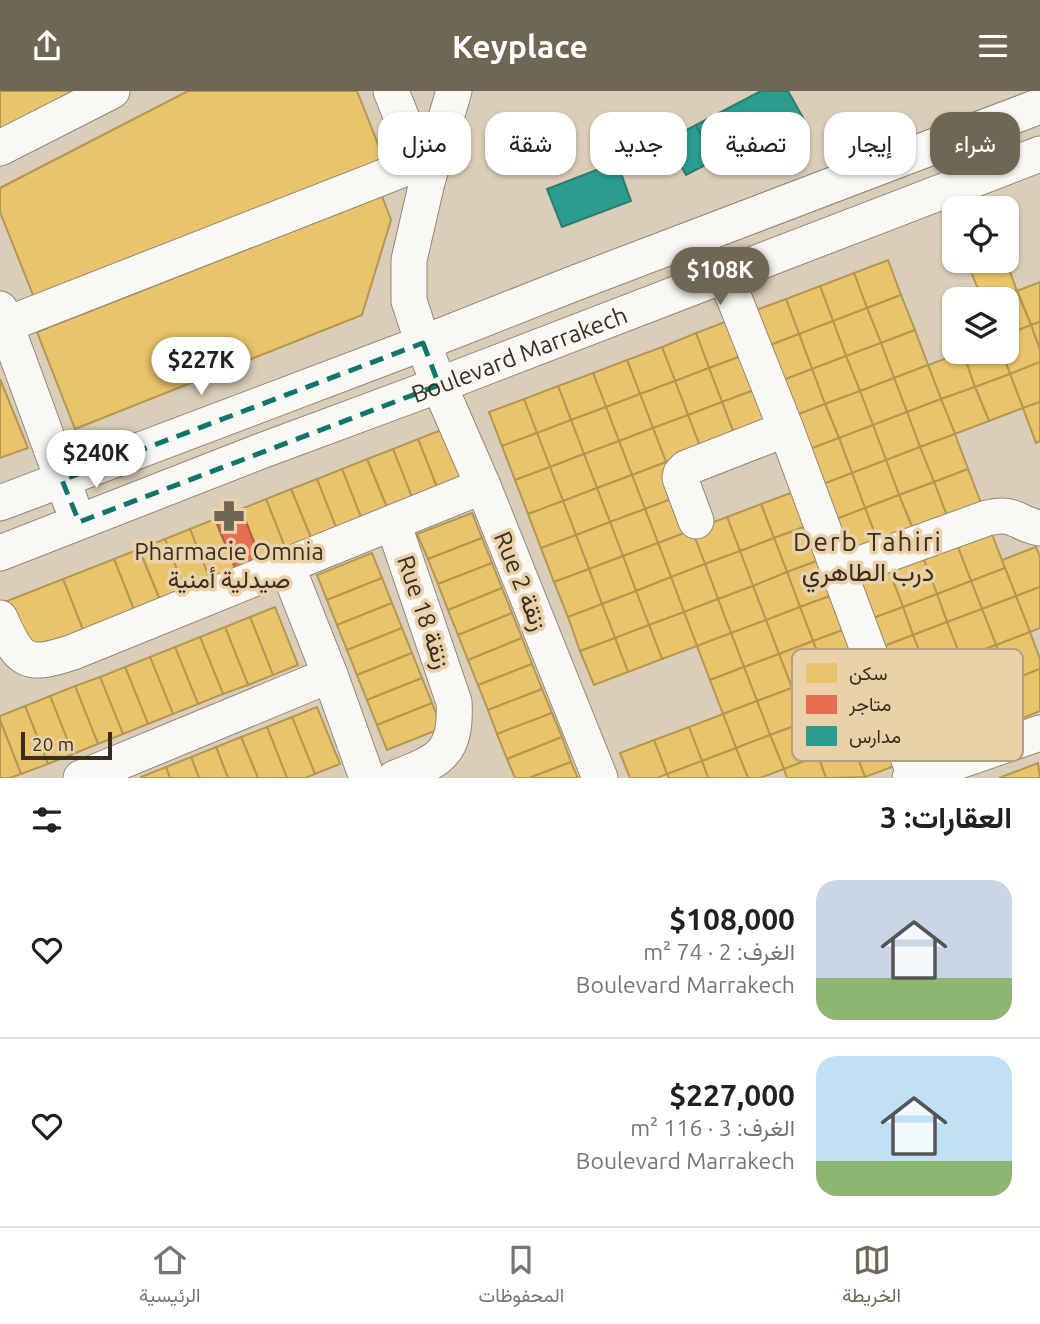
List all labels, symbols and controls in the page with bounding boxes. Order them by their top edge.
icon: share [28,27,66,65]
icon: menu [974,27,1012,65]
text: Keyplace [452,28,588,64]
chip: منزل [378,112,471,175]
chip: شقة [485,112,576,175]
chip: جديد [590,112,687,175]
chip: تصفية [701,112,810,175]
chip: إيجار [824,112,916,175]
chip: شراء [930,112,1020,175]
map controls [942,196,1019,364]
button: locate [942,196,1019,273]
pin: $108K [671,247,769,307]
text: $108K [686,257,754,282]
button: layers [942,287,1019,364]
street label: Boulevard Marrakech [408,301,631,408]
pin: $227K [152,337,250,397]
text: $227K [167,347,235,372]
pin: $240K [47,431,145,490]
text: $240K [62,440,130,465]
pharmacy icon: Pharmacie Omnia صيدلية أمنية [212,499,246,533]
district label: Derb Tahiri درب الطاهري [793,527,943,593]
street label: Rue 2 زنقة [487,528,553,635]
place label: Pharmacie Omnia صيدلية أمنية [134,538,324,594]
street label: Rue 18 زنقة [390,552,456,673]
legend [792,649,1023,761]
text: سكن [849,662,887,685]
text: متاجر [848,693,891,716]
text: مدارس [849,725,901,748]
scale bar [21,729,112,761]
text: 20 m [32,733,74,755]
text: العقارات: 3 [880,800,1012,834]
icon: filters [28,801,66,839]
text: $108,000 [669,902,795,936]
icon: home [872,908,956,992]
icon: heart [28,931,66,969]
text: الغرف: 2 · 74 m² [643,939,795,964]
text: Boulevard Marrakech [576,972,795,997]
text: $227,000 [669,1078,795,1112]
icon: home [872,1084,956,1168]
icon: heart [28,1107,66,1145]
text: الغرف: 3 · 116 m² [630,1115,795,1140]
text: Boulevard Marrakech [576,1148,795,1173]
tab: الرئيسية [139,1241,200,1312]
tab: المحفوظات [479,1241,564,1312]
tab: الخريطة [842,1241,901,1312]

